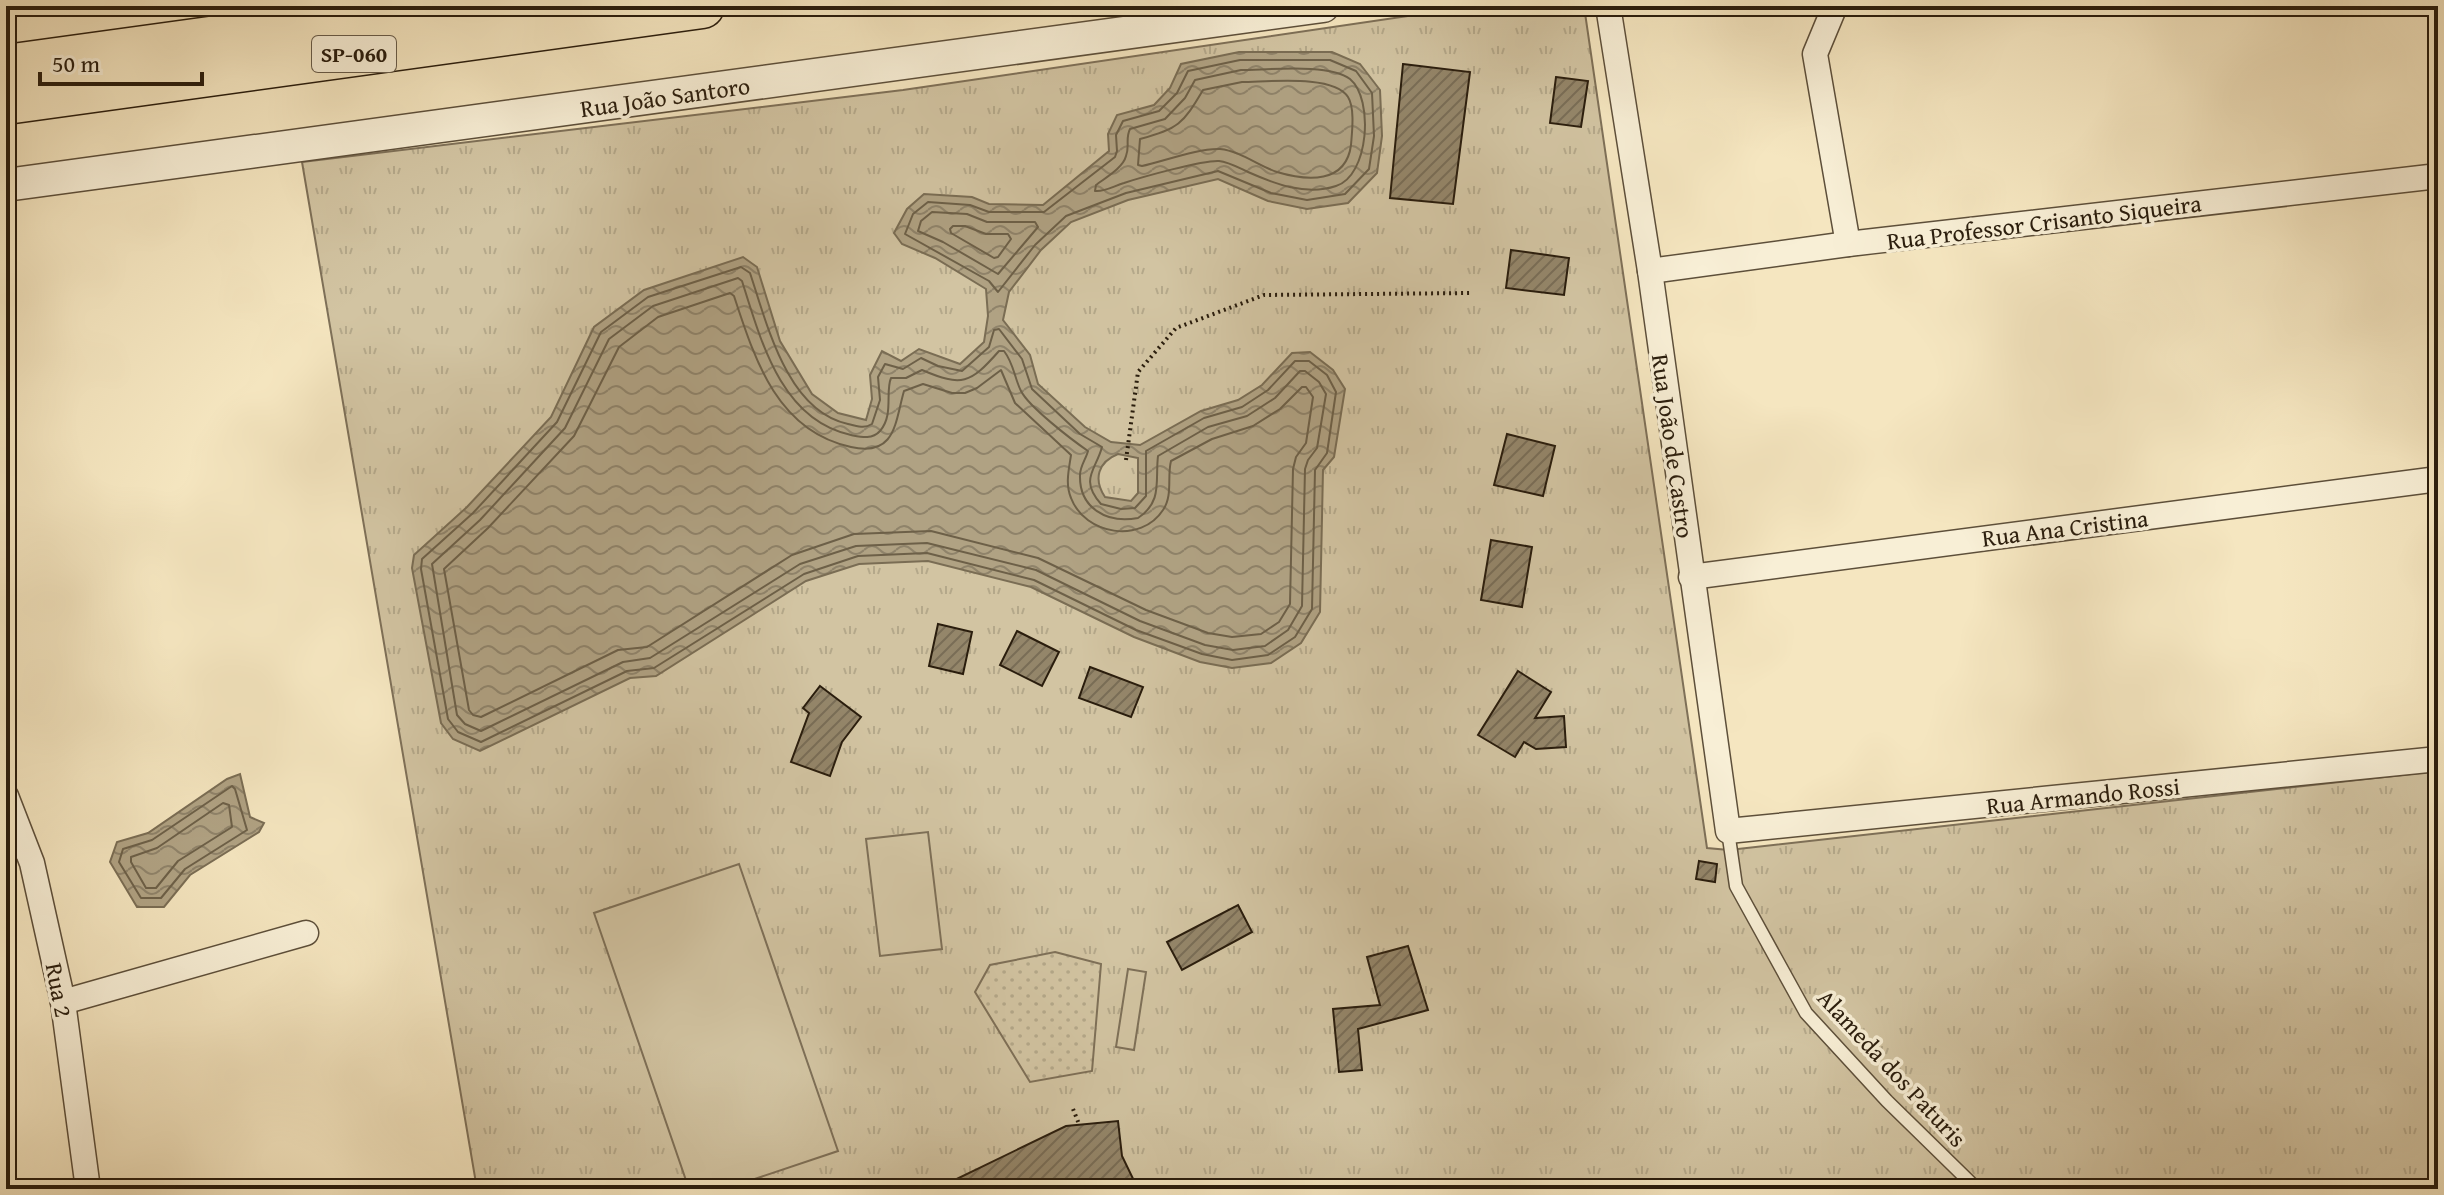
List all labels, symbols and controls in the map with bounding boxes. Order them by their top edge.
scale bar [40,36,202,86]
road number: SP-060 [312,36,396,72]
text: 50 m [52,46,100,81]
street label: Rua João Santoro [578,68,752,126]
street label: Rua Professor Crisanto Siqueira [1885,185,2204,259]
street label: Rua João de Castro [1643,352,1703,540]
street label: Rua Ana Cristina [1980,500,2151,556]
street label: Rua Armando Rossi [1984,768,2182,824]
street label: Rua 2 [37,960,81,1020]
street label: Alameda dos Paturis [1809,981,1975,1155]

